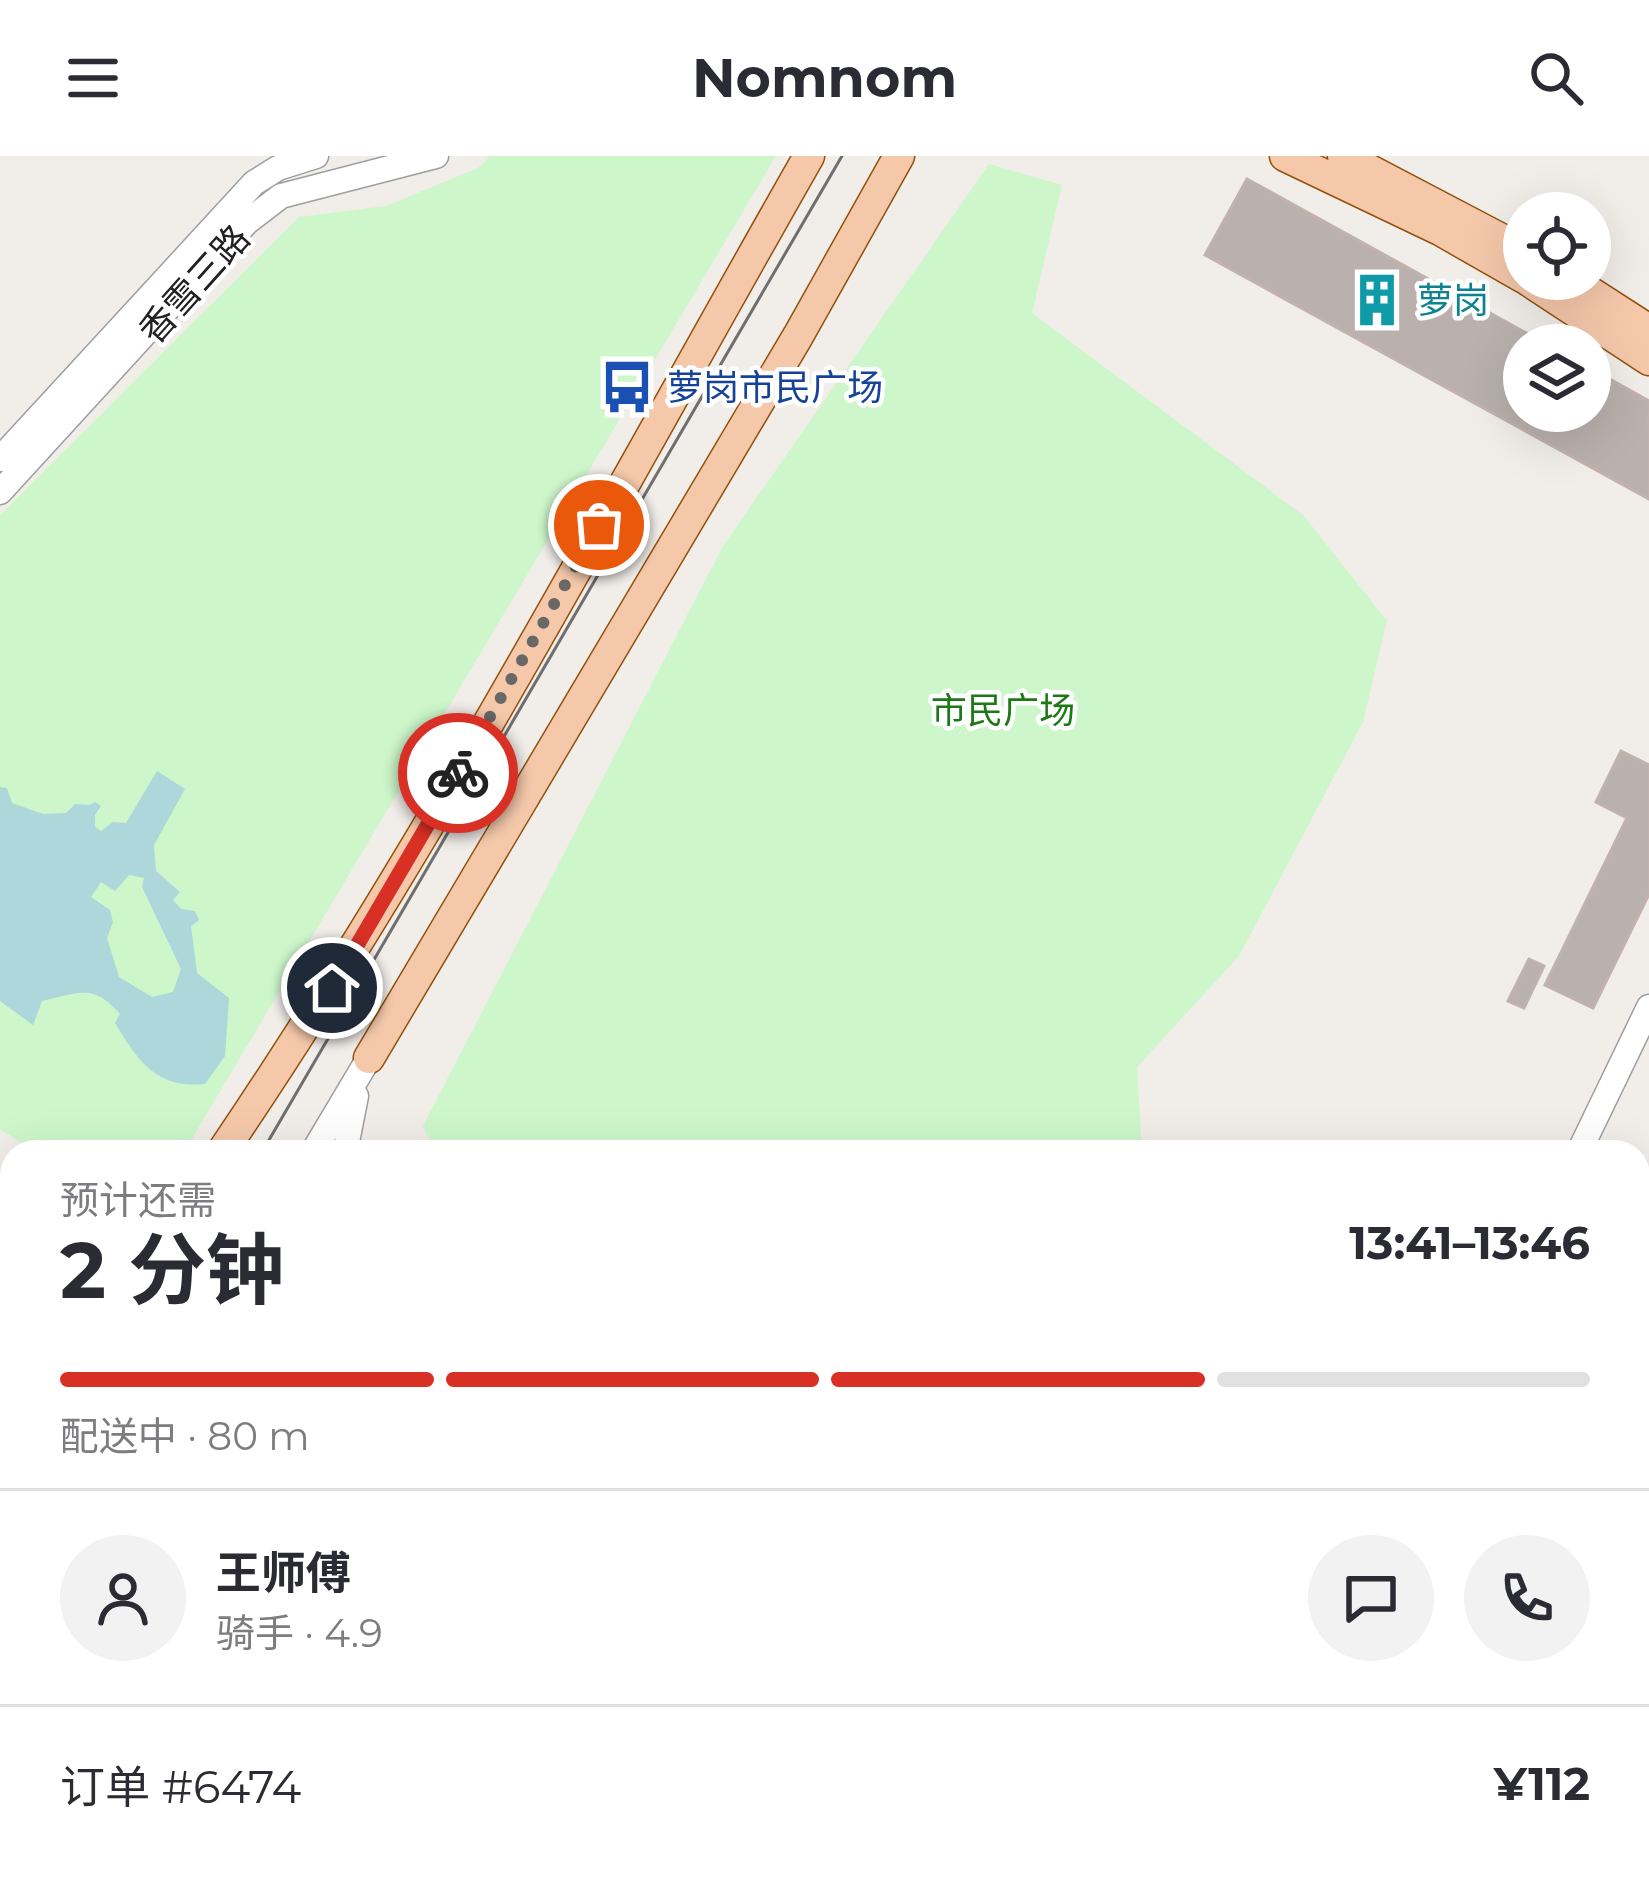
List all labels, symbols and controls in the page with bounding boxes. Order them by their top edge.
icon: menu [60,45,126,111]
text: Nomnom [692,45,957,111]
icon: search [1523,45,1589,111]
map controls [1503,192,1611,432]
button: locate [1503,192,1611,300]
street label: 香雪三路 [129,216,259,352]
building icon: 萝岗 [1348,271,1406,329]
place label: 萝岗 [1417,278,1489,322]
button: layers [1503,324,1611,432]
bus stop icon: 萝岗市民广场 [598,358,656,416]
place label: 萝岗市民广场 [667,365,883,409]
pin [548,474,650,576]
icon: bag [566,492,632,558]
park label: 市民广场 [931,688,1075,732]
courier [398,713,518,833]
icon: bike [425,740,491,806]
pin [281,937,383,1039]
icon: home [299,955,365,1021]
text: 预计还需 [60,1176,216,1224]
text: 13:41–13:46 [1349,1215,1590,1270]
text: 2 分钟 [60,1222,284,1318]
text: 配送中 · 80 m [60,1412,310,1460]
button: person [60,1535,186,1661]
button: chat [1308,1535,1434,1661]
button: phone [1464,1535,1590,1661]
text: 王师傅 [216,1545,351,1600]
text: 骑手 · 4.9 [216,1609,383,1657]
text: ¥112 [1494,1756,1590,1811]
text: 订单 #6474 [60,1759,301,1814]

